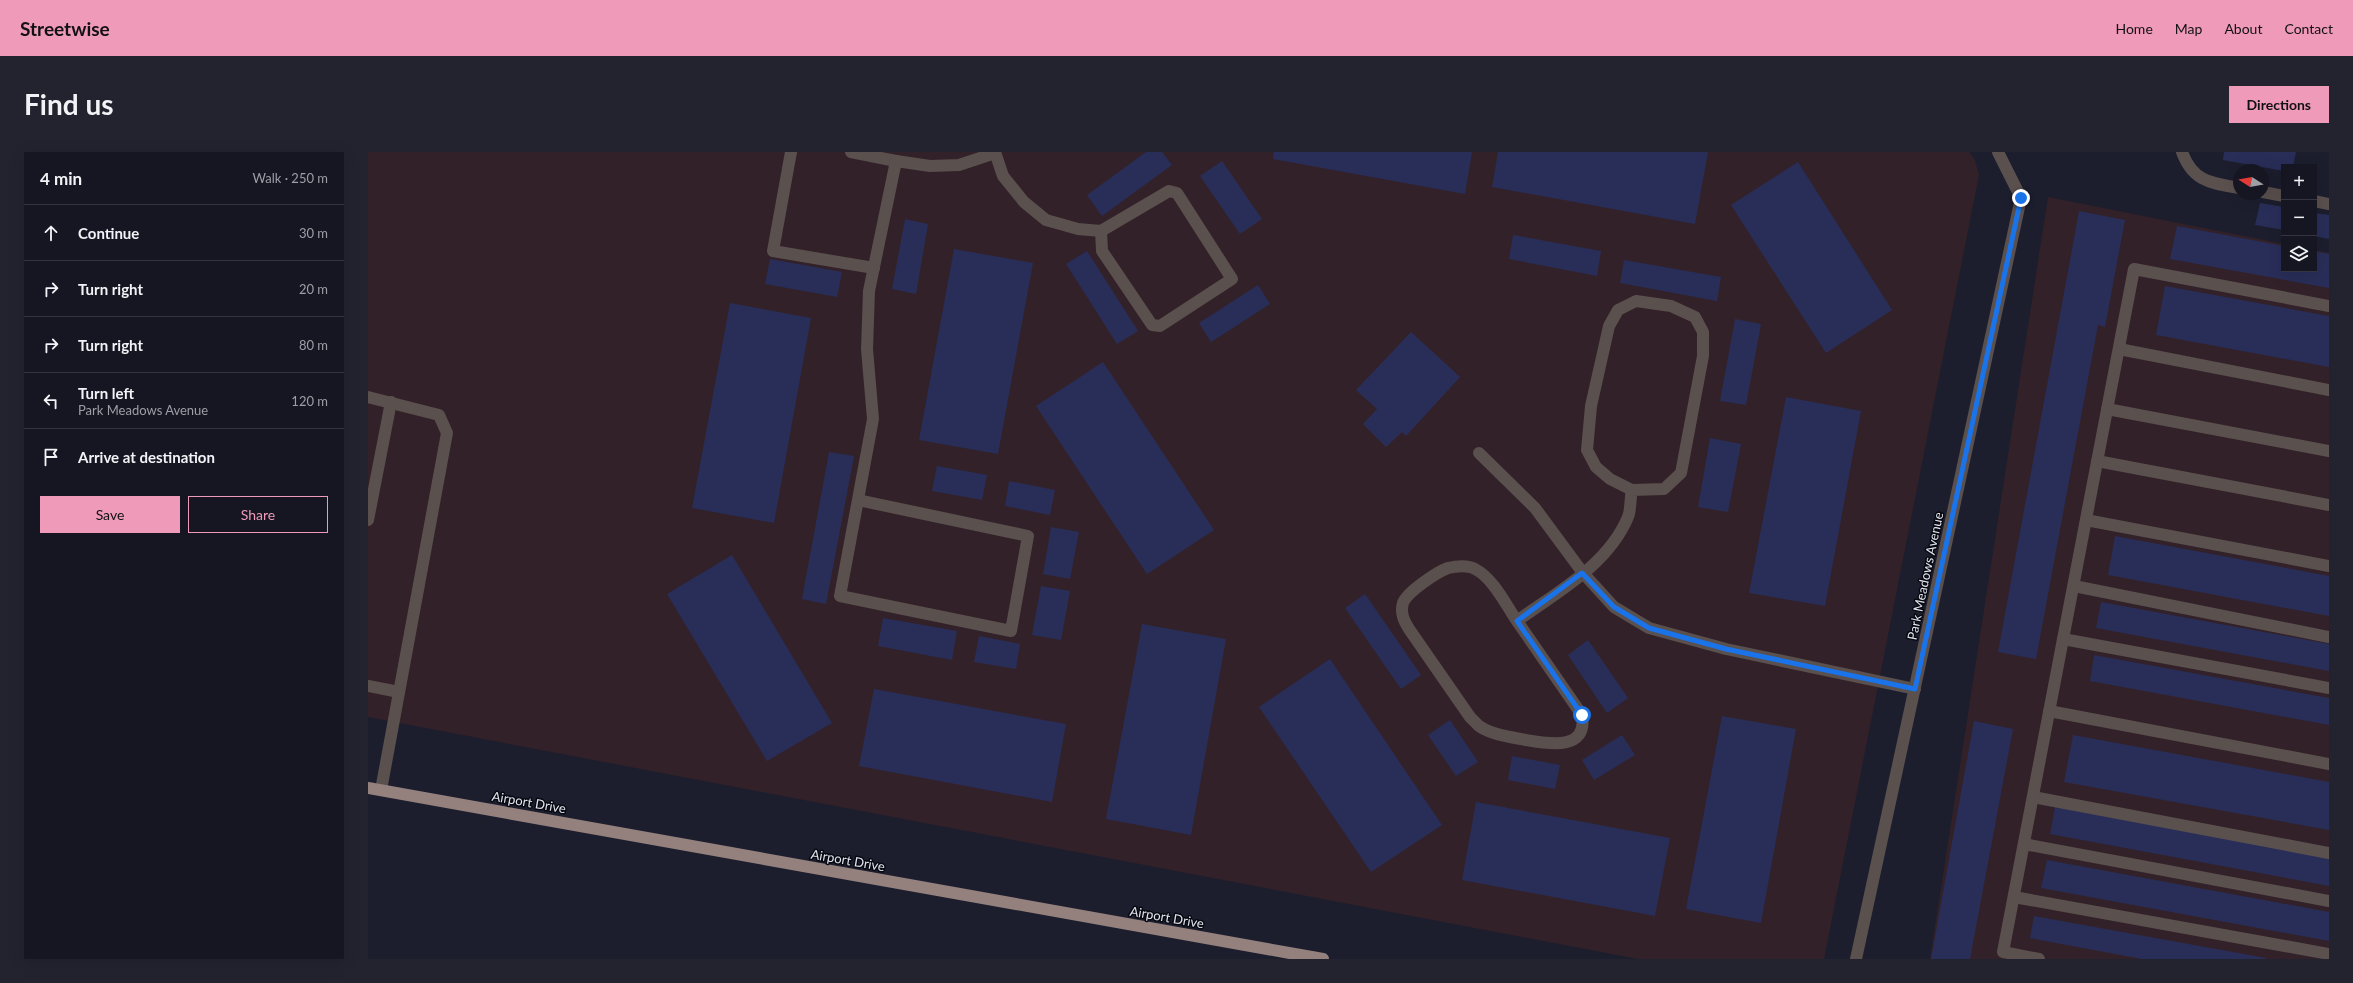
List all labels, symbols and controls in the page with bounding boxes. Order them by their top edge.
text: Streetwise [20,17,110,40]
text: Home [2115,20,2153,37]
text: Map [2175,20,2202,37]
text: About [2224,20,2262,37]
text: Contact [2284,20,2333,37]
button: Directions [2229,86,2329,123]
text: Find us [24,87,114,121]
north arrow [2233,164,2269,200]
map controls [2281,164,2317,272]
button: + [2281,164,2317,200]
text: 4 min [40,168,82,189]
text: Walk · 250 m [252,170,328,186]
route end [2012,189,2030,207]
button: − [2281,200,2317,236]
icon: ahead [40,222,62,244]
text: Continue [78,224,139,242]
text: 30 m [299,225,328,241]
button: layers [2281,236,2317,272]
icon: right [40,278,62,300]
text: Turn right [78,280,143,298]
text: 20 m [299,281,328,297]
icon: right [40,334,62,356]
text: Turn right [78,336,143,354]
text: 80 m [299,337,328,353]
text: Turn left [78,384,134,402]
icon: left [40,390,62,412]
text: 120 m [291,393,328,409]
text: Park Meadows Avenue [78,402,208,418]
icon: arrive [40,446,62,468]
text: Arrive at destination [78,448,215,466]
button: Save [40,496,180,533]
button: Share [188,496,328,533]
street label: Park Meadows Avenue [1904,511,1946,641]
route start [1573,706,1591,724]
street label: Airport Drive [491,788,567,816]
street label: Airport Drive [810,846,886,874]
street label: Airport Drive [1129,903,1205,931]

